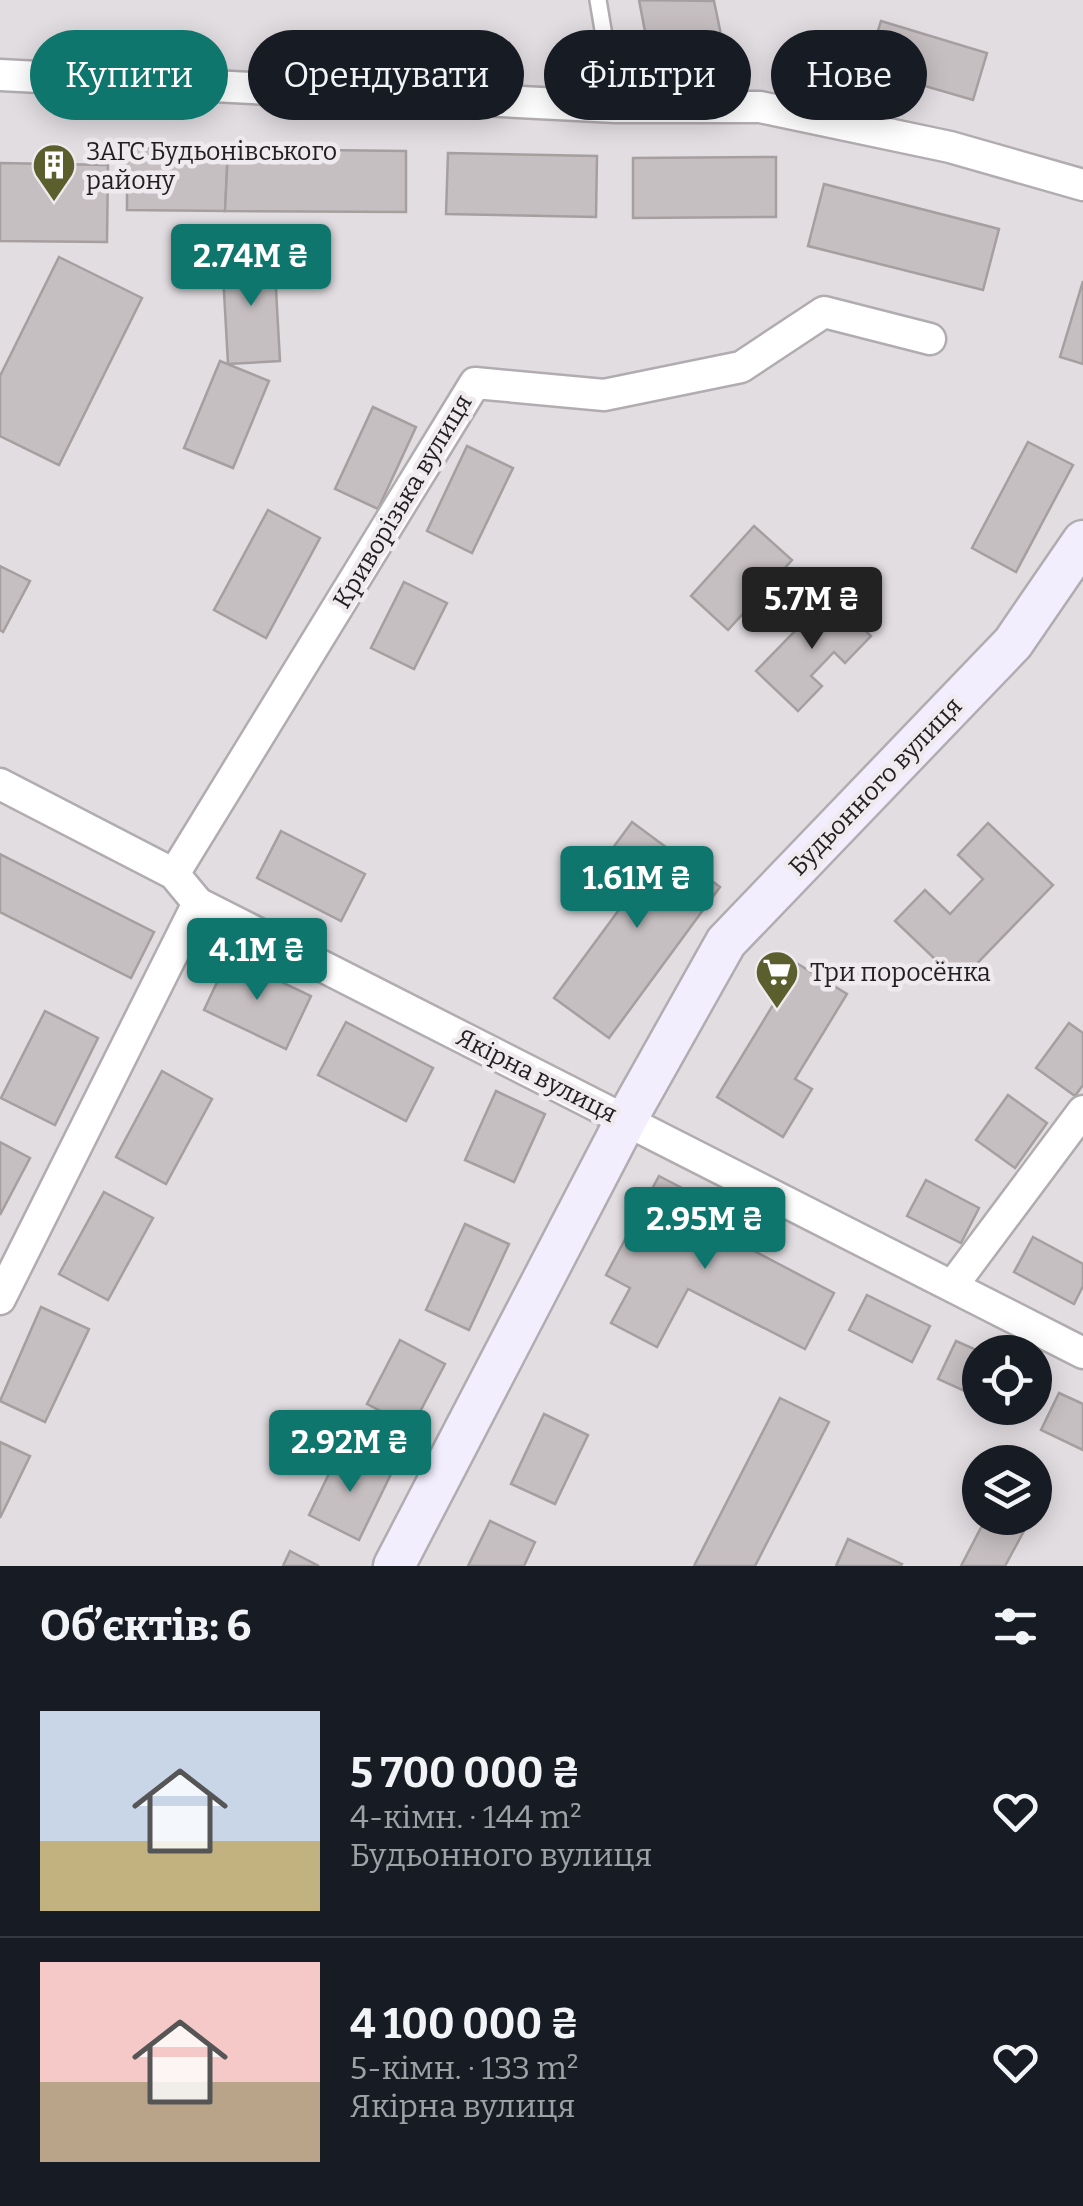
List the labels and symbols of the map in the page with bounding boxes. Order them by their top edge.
place label: ЗАГС Будьонівського району [86,137,337,196]
building icon: ЗАГС Будьонівського району [31,142,77,203]
pin: 2.74M ₴ [159,224,343,309]
street label: Криворізька вулиця [327,389,479,614]
pin: 5.7M ₴ [731,567,893,652]
street label: Будьонного вулиця [783,691,969,882]
pin: 1.61M ₴ [545,846,729,931]
pin: 4.1M ₴ [176,918,338,1003]
supermarket icon: Три поросёнка [754,949,800,1010]
place label: Три поросёнка [810,958,991,988]
street label: Якірна вулиця [451,1023,622,1129]
pin: 2.95M ₴ [613,1187,797,1272]
pin: 2.92M ₴ [258,1410,442,1495]

